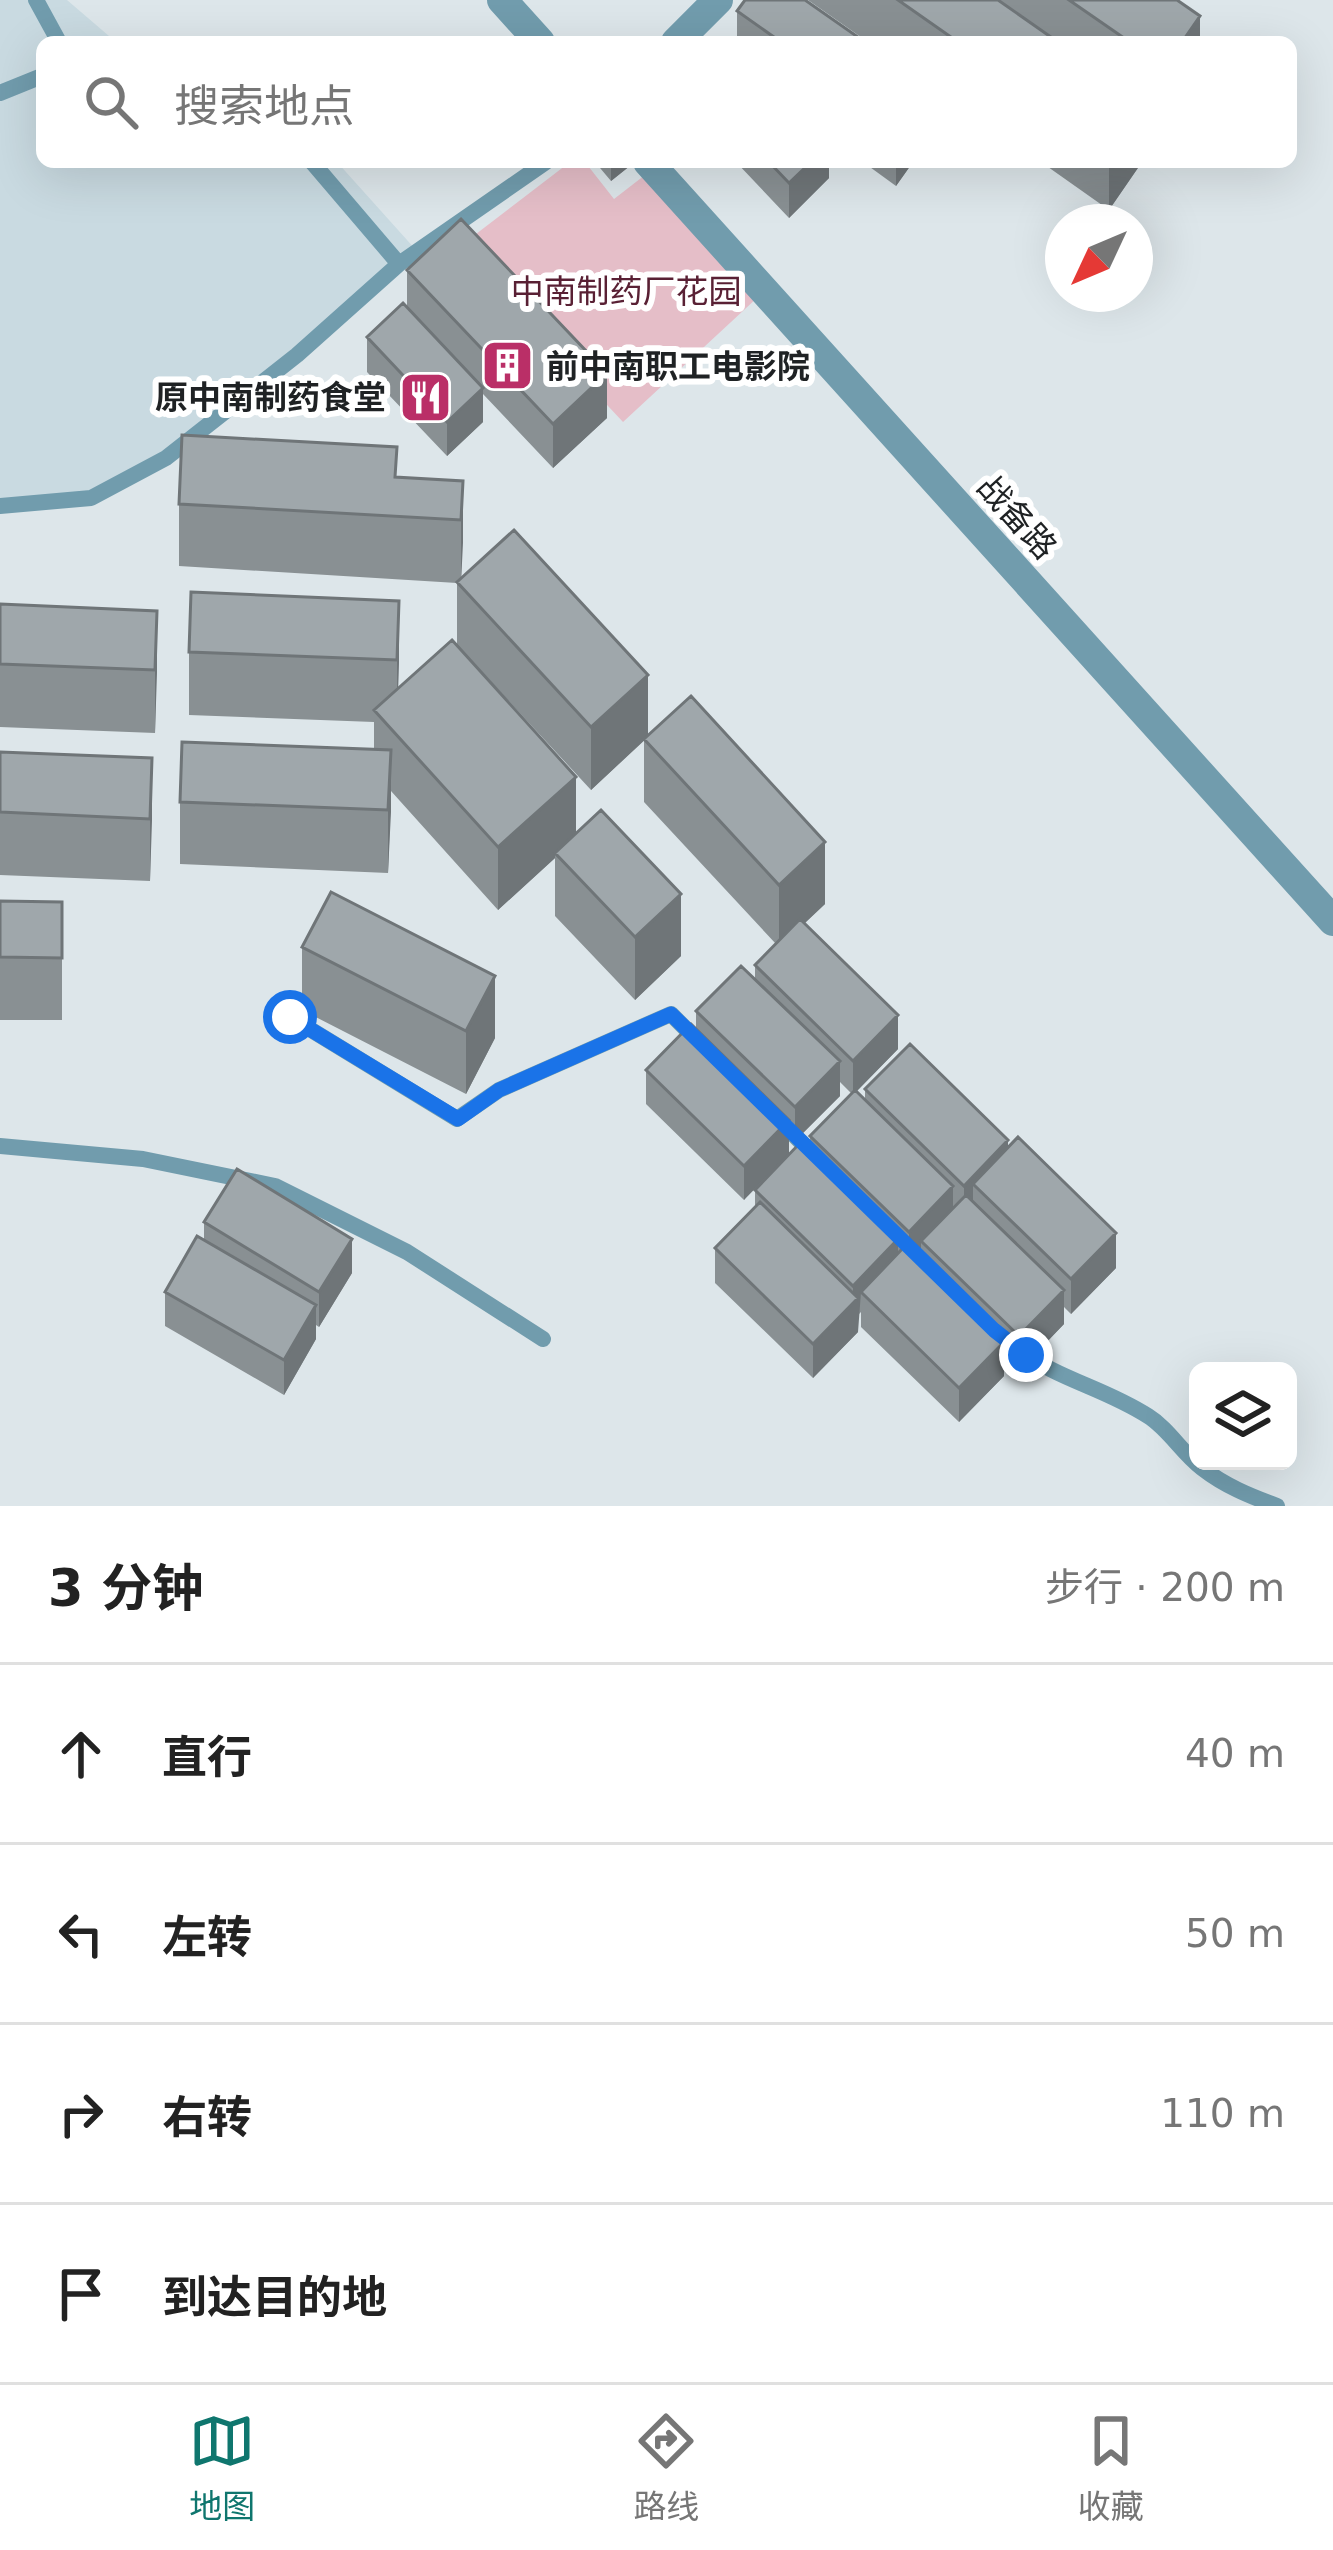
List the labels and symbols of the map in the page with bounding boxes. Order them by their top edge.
north arrow [1045,204,1153,312]
park label: 中南制药厂花园 [511,272,742,311]
building icon: 前中南职工电影院 [479,338,535,394]
place label: 前中南职工电影院 [546,347,810,386]
restaurant icon: 原中南制药食堂 [397,369,453,425]
place label: 原中南制药食堂 [155,378,386,417]
street label: 战备路 [969,467,1065,567]
route start [263,990,317,1044]
route end [999,1328,1053,1382]

